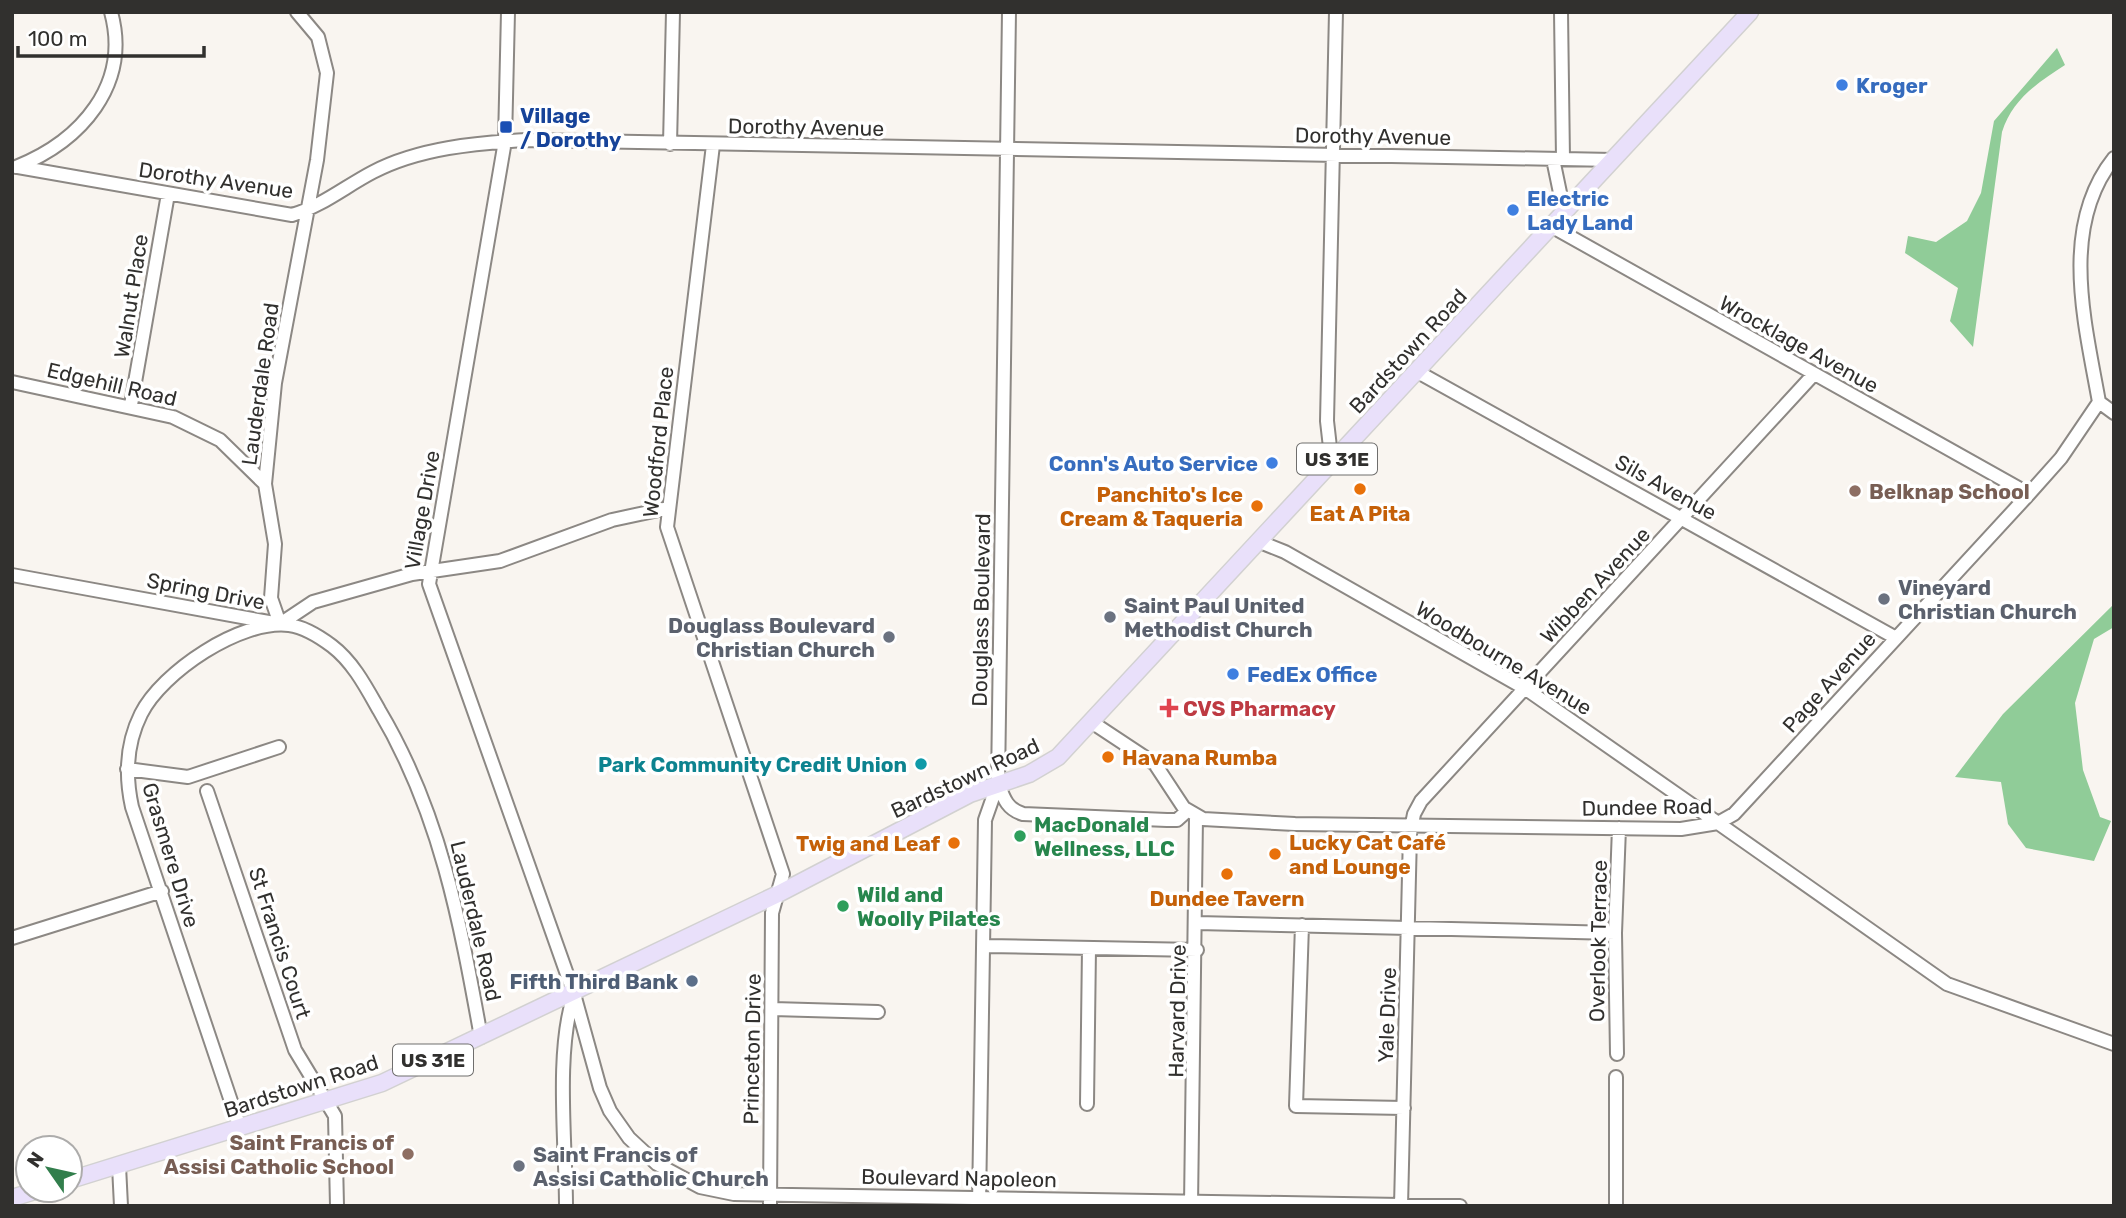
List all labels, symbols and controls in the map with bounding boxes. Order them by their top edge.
scale bar [18,14,203,58]
text: 100 m [28,26,87,51]
place label: Kroger [1856,73,1928,98]
marker: Kroger [1834,77,1850,93]
place label: Village / Dorothy [520,103,622,152]
street label: Dorothy Avenue [728,113,884,141]
marker: Village / Dorothy [498,119,514,135]
street label: Dorothy Avenue [1295,122,1451,150]
street label: Dorothy Avenue [137,157,295,203]
place label: Electric Lady Land [1527,186,1633,235]
marker: Electric Lady Land [1505,202,1521,218]
street label: Walnut Place [109,232,153,360]
street label: Bardstown Road [1344,284,1472,418]
street label: Wrocklage Avenue [1715,290,1883,398]
street label: Lauderdale Road [236,301,284,467]
street label: Edgehill Road [45,357,179,411]
street label: Woodford Place [638,365,678,519]
road number: US 31E [1297,444,1377,474]
street label: Village Drive [399,448,445,572]
street label: Sils Avenue [1611,449,1721,525]
place label: Conn's Auto Service [1049,451,1258,476]
marker: Conn's Auto Service [1264,455,1280,471]
place label: Belknap School [1869,479,2030,504]
marker: Eat A Pita [1352,481,1368,497]
place label: Panchito's Ice Cream & Taqueria [1060,482,1243,531]
marker: Belknap School [1847,483,1863,499]
marker: Panchito's Ice Cream & Taqueria [1249,498,1265,514]
place label: Eat A Pita [1310,501,1410,526]
street label: Douglass Boulevard [967,513,995,707]
street label: Wibben Avenue [1535,522,1655,648]
street label: Spring Drive [145,567,267,615]
place label: Vineyard Christian Church [1898,575,2077,624]
marker: Vineyard Christian Church [1876,591,1892,607]
place label: Saint Paul United Methodist Church [1124,593,1313,642]
street label: Woodbourne Avenue [1412,596,1596,720]
marker: Saint Paul United Methodist Church [1102,609,1118,625]
place label: Douglass Boulevard Christian Church [668,613,875,662]
street label: Page Avenue [1777,626,1881,738]
marker: Douglass Boulevard Christian Church [881,629,897,645]
place label: FedEx Office [1247,662,1377,687]
marker: FedEx Office [1225,666,1241,682]
place label: CVS Pharmacy [1183,696,1336,721]
marker: CVS Pharmacy [1161,700,1177,716]
street label: Bardstown Road [887,733,1043,823]
place label: Havana Rumba [1122,745,1277,770]
marker: Havana Rumba [1100,749,1116,765]
place label: Park Community Credit Union [598,752,907,777]
marker: Park Community Credit Union [913,756,929,772]
street label: Grasmere Drive [137,780,205,930]
street label: Dundee Road [1581,793,1713,821]
place label: MacDonald Wellness, LLC [1034,812,1175,861]
marker: MacDonald Wellness, LLC [1012,828,1028,844]
place label: Lucky Cat Café and Lounge [1289,830,1446,879]
place label: Twig and Leaf [796,831,941,856]
marker: Twig and Leaf [946,835,962,851]
street label: Lauderdale Road [445,838,507,1004]
marker: Lucky Cat Café and Lounge [1267,846,1283,862]
street label: Overlook Terrace [1584,860,1612,1022]
street label: St Francis Court [244,864,316,1022]
marker: Dundee Tavern [1219,866,1235,882]
place label: Wild and Woolly Pilates [857,882,1001,931]
place label: Dundee Tavern [1149,886,1305,911]
marker: Wild and Woolly Pilates [835,898,851,914]
street label: Harvard Drive [1163,944,1191,1078]
street label: Yale Drive [1373,967,1401,1063]
place label: Fifth Third Bank [510,969,679,994]
marker: Fifth Third Bank [684,973,700,989]
street label: Princeton Drive [738,973,766,1125]
road number: US 31E [393,1044,473,1076]
street label: Bardstown Road [221,1049,381,1123]
place label: Saint Francis of Assisi Catholic School [164,1130,395,1179]
north arrow [14,1134,84,1204]
place label: Saint Francis of Assisi Catholic Church [533,1142,769,1191]
marker: Saint Francis of Assisi Catholic School [400,1146,416,1162]
text: N [22,1148,49,1172]
marker: Saint Francis of Assisi Catholic Church [511,1158,527,1174]
street label: Boulevard Napoleon [861,1164,1057,1192]

